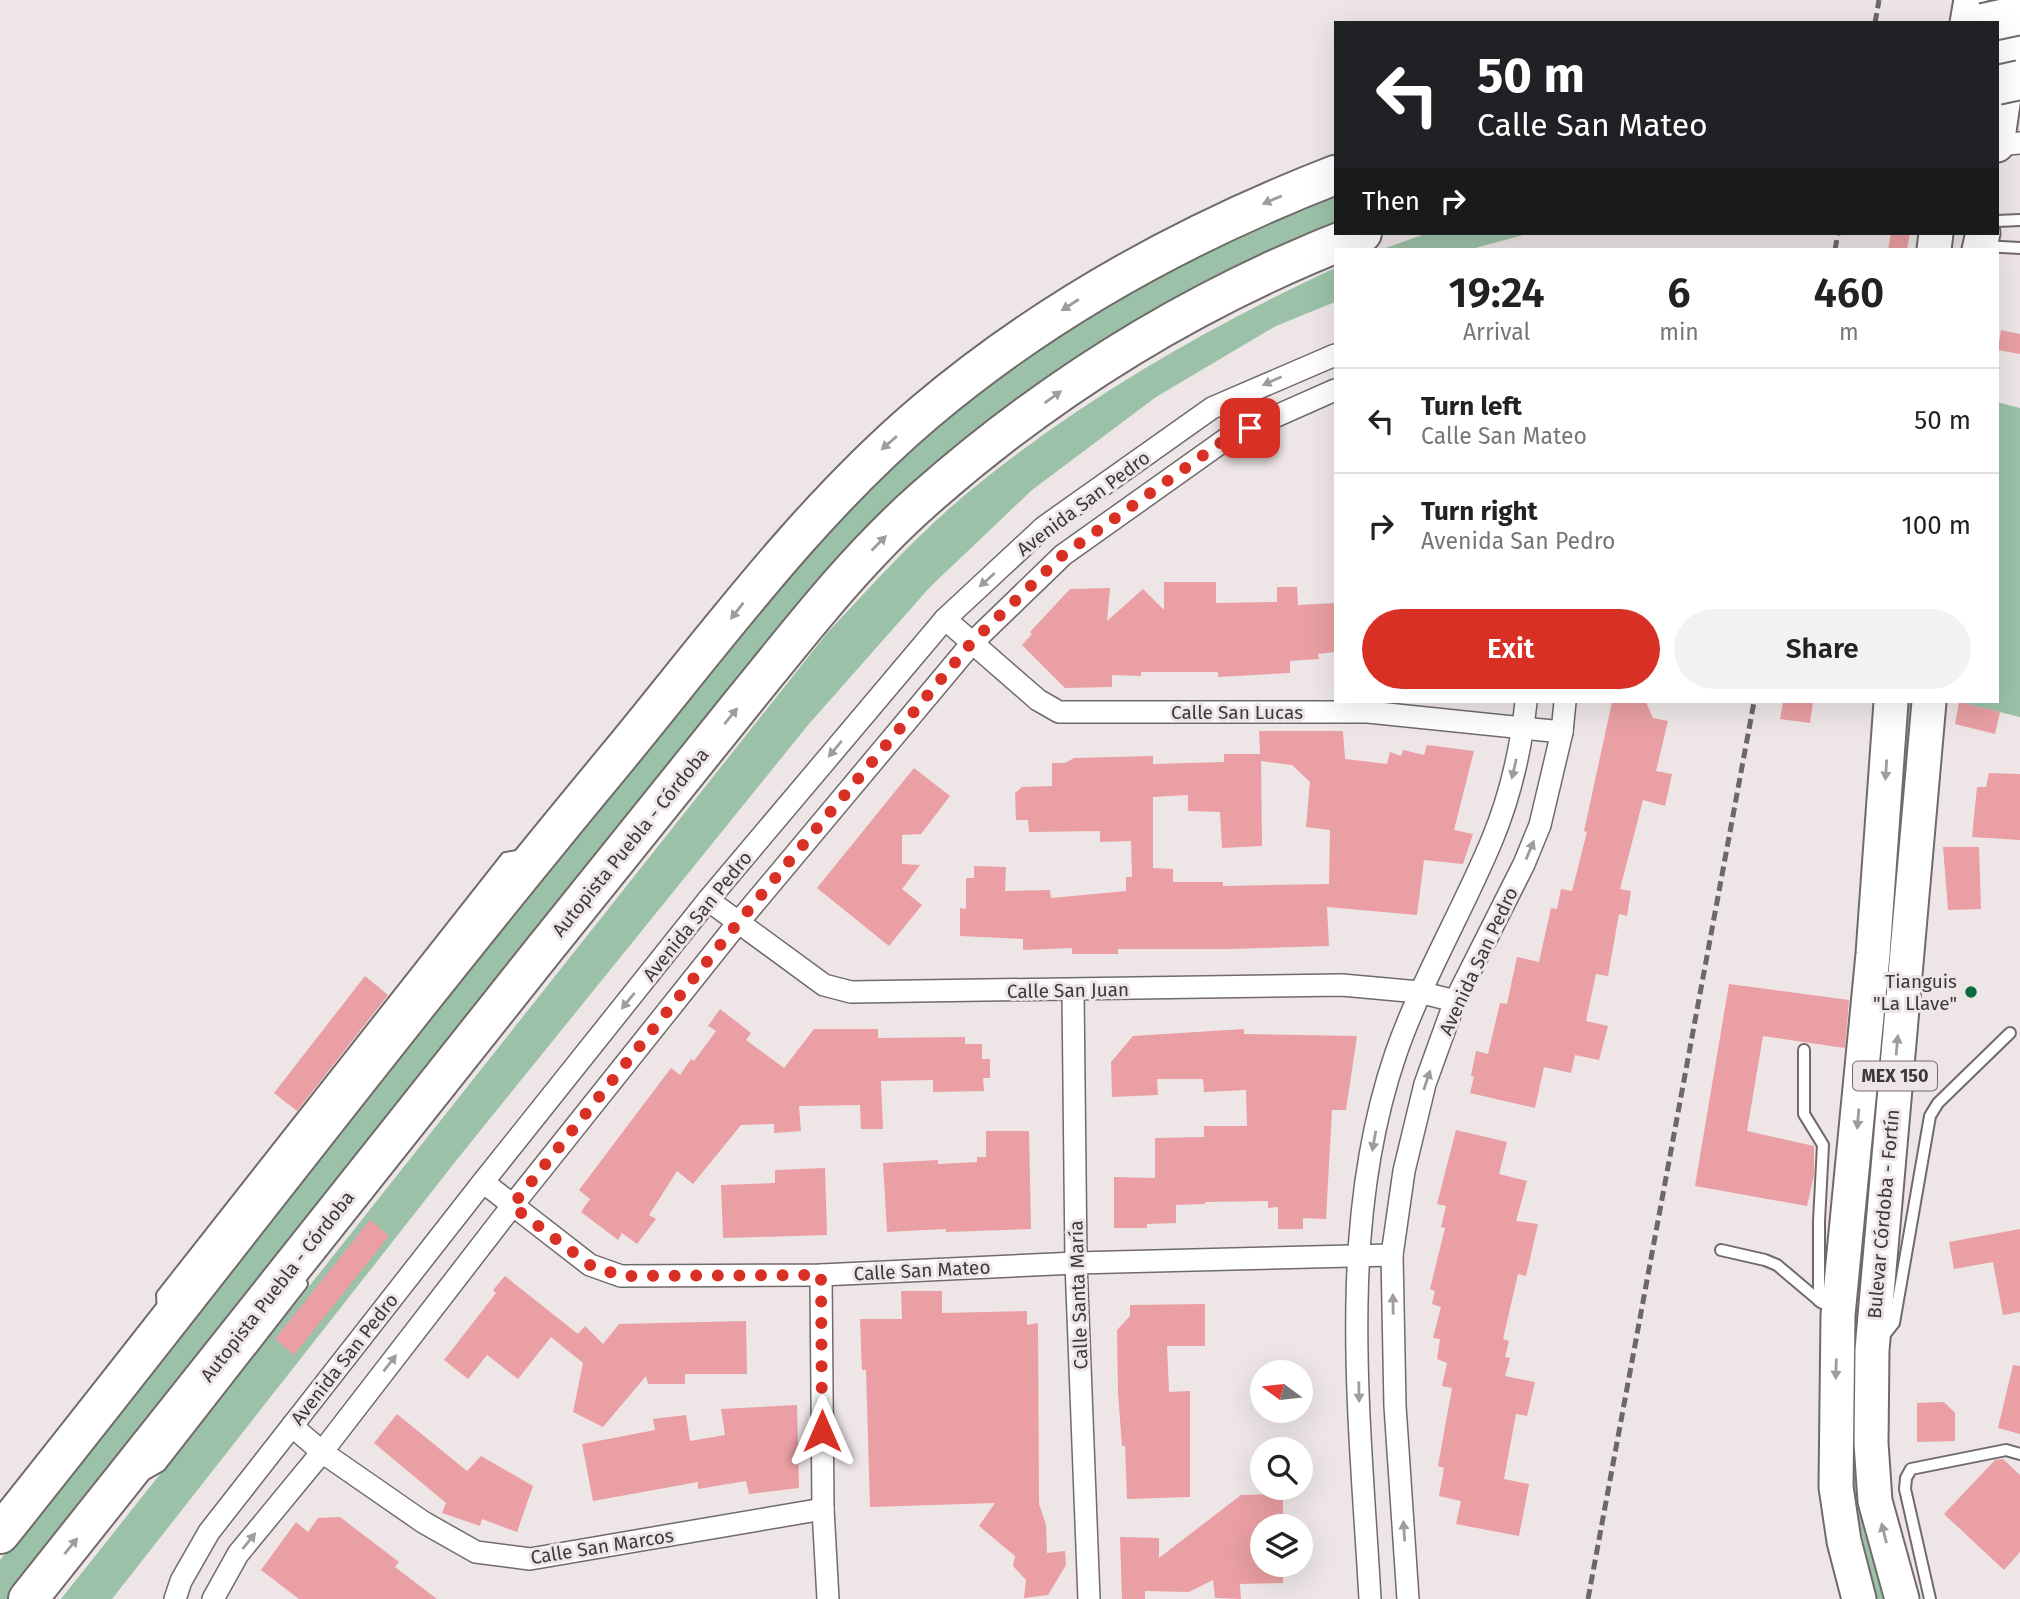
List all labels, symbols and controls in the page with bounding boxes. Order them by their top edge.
text: 50 m [1477,46,1585,105]
icon: left [1362,49,1453,140]
text: Calle San Mateo [1477,106,1708,144]
icon: right [1434,182,1472,220]
text: Then [1362,186,1420,217]
one-way arrow [1261,195,1282,206]
text: 19:24 [1449,268,1545,318]
text: 6 [1667,268,1691,318]
text: 460 [1813,268,1884,318]
one-way arrow [1061,298,1079,312]
text: Arrival [1463,318,1530,346]
text: min [1659,318,1699,346]
text: m [1839,318,1859,346]
one-way arrow [1262,375,1282,387]
one-way arrow [1044,391,1062,405]
text: Turn left [1421,391,1522,422]
pin [1220,398,1280,458]
icon: left [1362,402,1400,440]
text: 50 m [1914,405,1971,436]
icon: arrive [1231,409,1269,447]
text: Calle San Mateo [1421,422,1587,450]
one-way arrow [881,435,898,450]
street label: Avenida San Pedro [1012,446,1154,561]
text: Turn right [1421,496,1538,527]
icon: right [1362,507,1400,545]
text: 100 m [1902,510,1971,541]
text: Avenida San Pedro [1421,527,1615,555]
one-way arrow [870,536,887,552]
one-way arrow [979,572,996,588]
one-way arrow [730,602,744,620]
button: Exit [1362,609,1660,689]
button: Share [1674,609,1971,689]
street label: Calle San Lucas [1171,701,1303,724]
one-way arrow [724,708,739,726]
one-way arrow [828,741,843,758]
street label: Autopista Puebla - Córdoba [547,743,714,941]
one-way arrow [1508,758,1519,780]
one-way arrow [1880,759,1891,781]
one-way arrow [1524,840,1535,861]
street label: Avenida San Pedro [638,847,757,986]
street label: Avenida San Pedro [1434,884,1523,1039]
place label: Tianguis "La Llave" [1873,970,1957,1015]
street label: Calle San Juan [1007,978,1129,1003]
marker: Tianguis "La Llave" [1963,984,1979,1000]
one-way arrow [621,992,636,1009]
one-way arrow [1892,1034,1903,1056]
road number: MEX 150 [1853,1062,1937,1091]
one-way arrow [1422,1069,1433,1090]
one-way arrow [1852,1108,1863,1130]
street label: Bulevar Córdoba - Fortín [1863,1108,1904,1320]
one-way arrow [1368,1130,1379,1152]
street label: Autopista Puebla - Córdoba [196,1186,359,1386]
street label: Calle Santa María [1064,1220,1093,1370]
street label: Calle San Mateo [853,1255,991,1286]
street label: Avenida San Pedro [286,1289,403,1430]
one-way arrow [1387,1292,1398,1314]
one-way arrow [383,1355,398,1373]
one-way arrow [1831,1358,1842,1380]
north arrow [1250,1360,1312,1423]
map controls [1250,1360,1313,1577]
one-way arrow [1354,1381,1365,1403]
position arrow [785,1394,859,1468]
button: search [1250,1437,1313,1500]
button: layers [1250,1514,1313,1577]
one-way arrow [1398,1520,1409,1542]
one-way arrow [1878,1522,1889,1544]
street label: Calle San Marcos [529,1524,675,1569]
one-way arrow [241,1533,256,1551]
one-way arrow [63,1537,78,1555]

